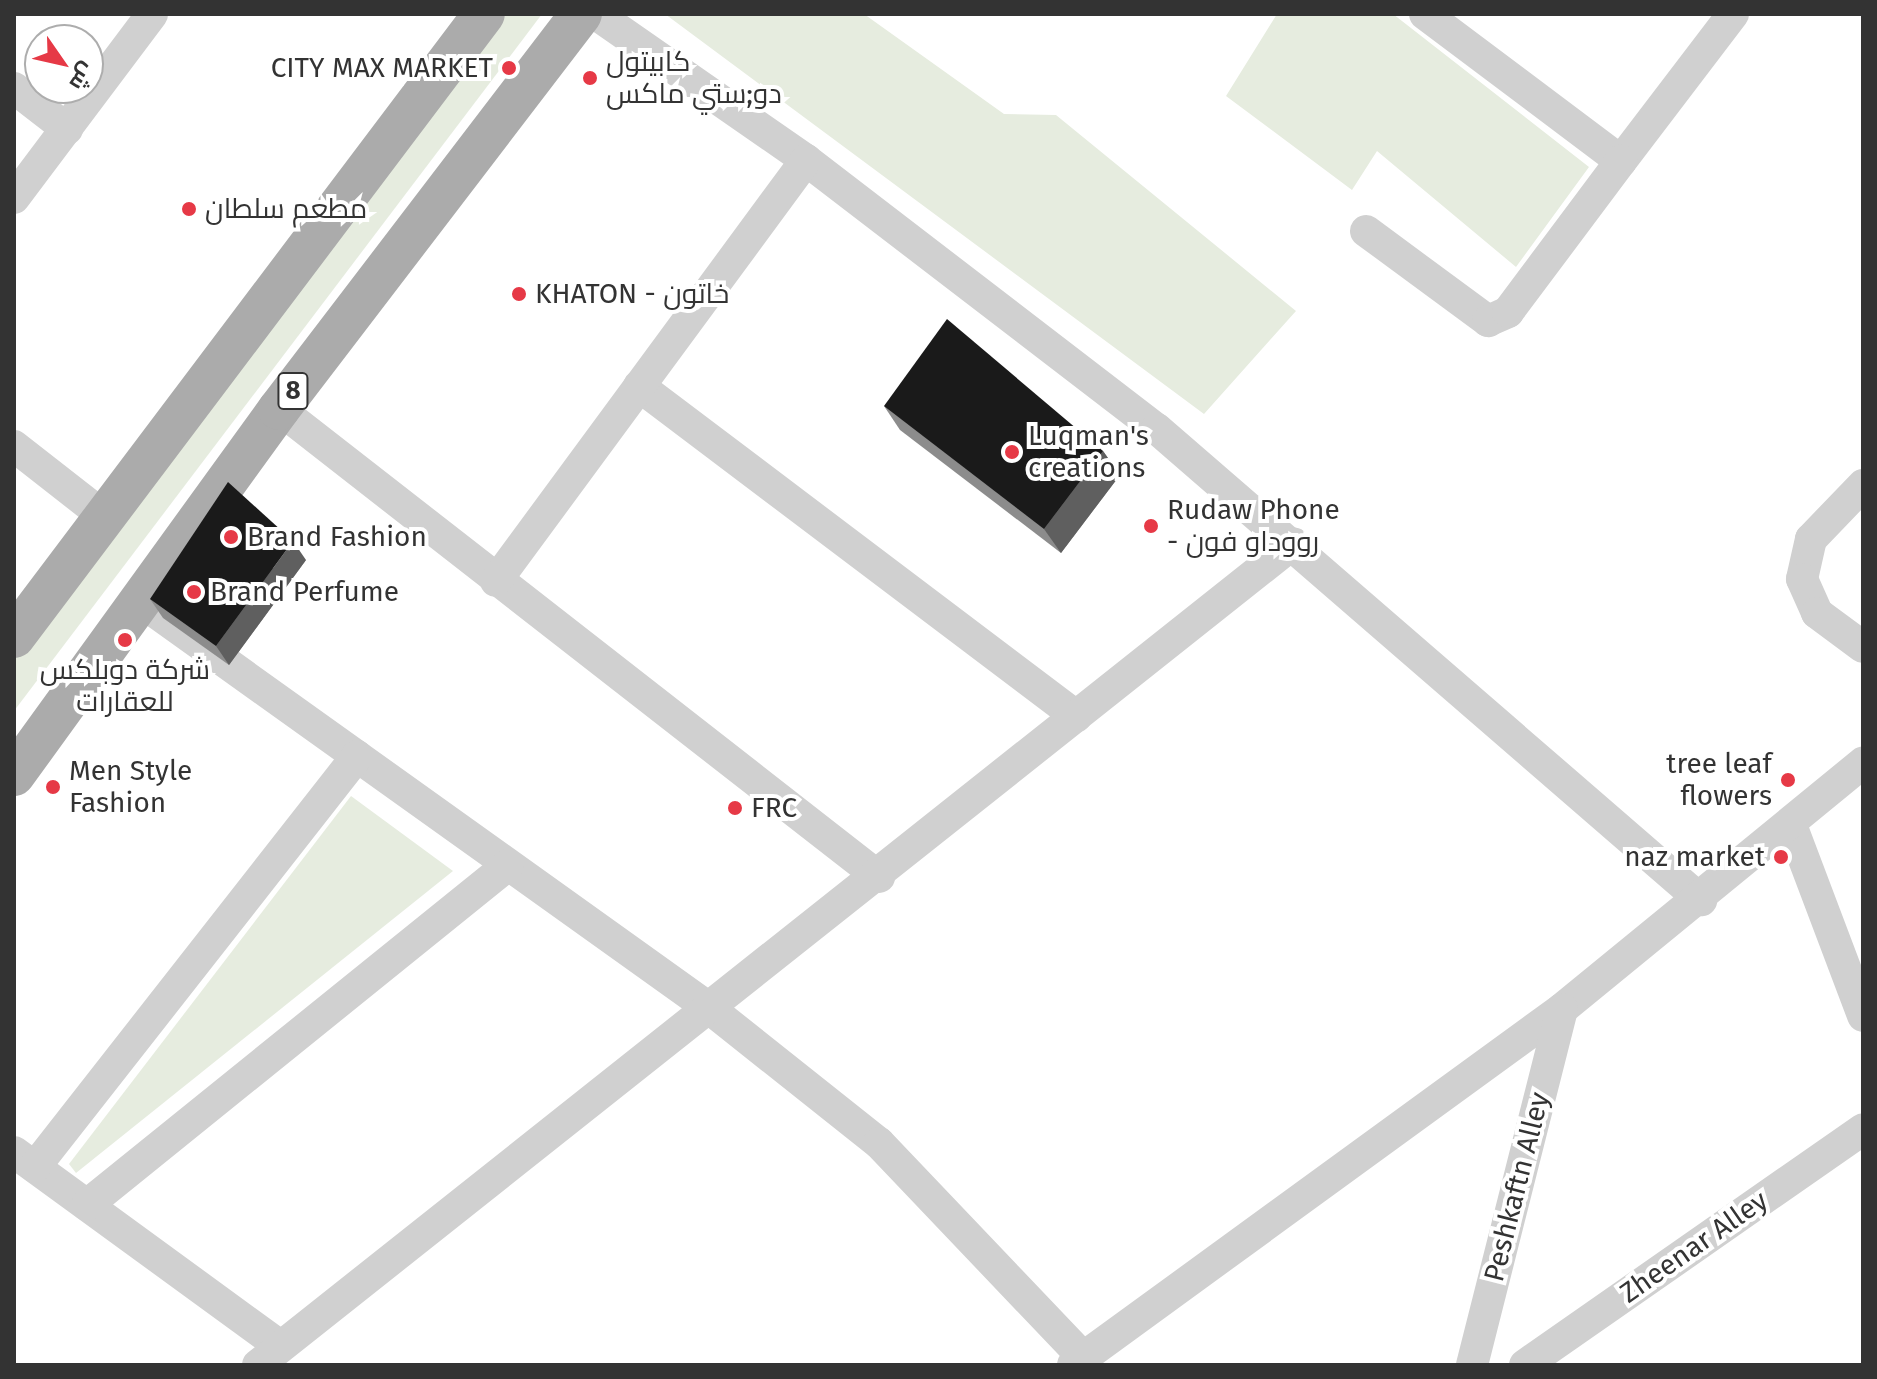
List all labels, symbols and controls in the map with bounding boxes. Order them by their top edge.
north arrow [24,24,104,104]
place label: كابيتول دو;ستي ماكس [606,45,782,111]
place label: CITY MAX MARKET [271,51,493,85]
text: ش [64,57,102,96]
marker: CITY MAX MARKET [500,59,518,77]
marker: كابيتول دو;ستي ماكس [581,69,599,87]
place label: مطعم سلطان [205,192,367,226]
marker: مطعم سلطان [180,200,198,218]
place label: KHATON - خاتون [535,277,729,311]
marker: KHATON - خاتون [510,285,528,303]
road number: 8 [277,369,309,413]
place label: Luqman's creations [1028,419,1149,485]
marker: Luqman's creations [1003,443,1021,461]
place label: Rudaw Phone - رووداو فون [1167,493,1340,559]
marker: Rudaw Phone - رووداو فون [1142,517,1160,535]
place label: Brand Fashion [247,520,427,554]
marker: Brand Fashion [222,528,240,546]
place label: Brand Perfume [210,575,399,609]
marker: Brand Perfume [185,583,203,601]
marker: شركة دوبلكس للعقارات [116,631,134,649]
place label: شركة دوبلكس للعقارات [40,653,210,719]
place label: tree leaf flowers [1666,747,1772,813]
place label: Men Style Fashion [69,754,192,820]
marker: tree leaf flowers [1779,771,1797,789]
marker: Men Style Fashion [44,778,62,796]
place label: FRC [751,791,797,825]
marker: FRC [726,799,744,817]
place label: naz market [1624,840,1765,874]
marker: naz market [1772,848,1790,866]
street label: Peshkaftn Alley [1477,1089,1557,1285]
street label: Zheenar Alley [1614,1184,1774,1310]

